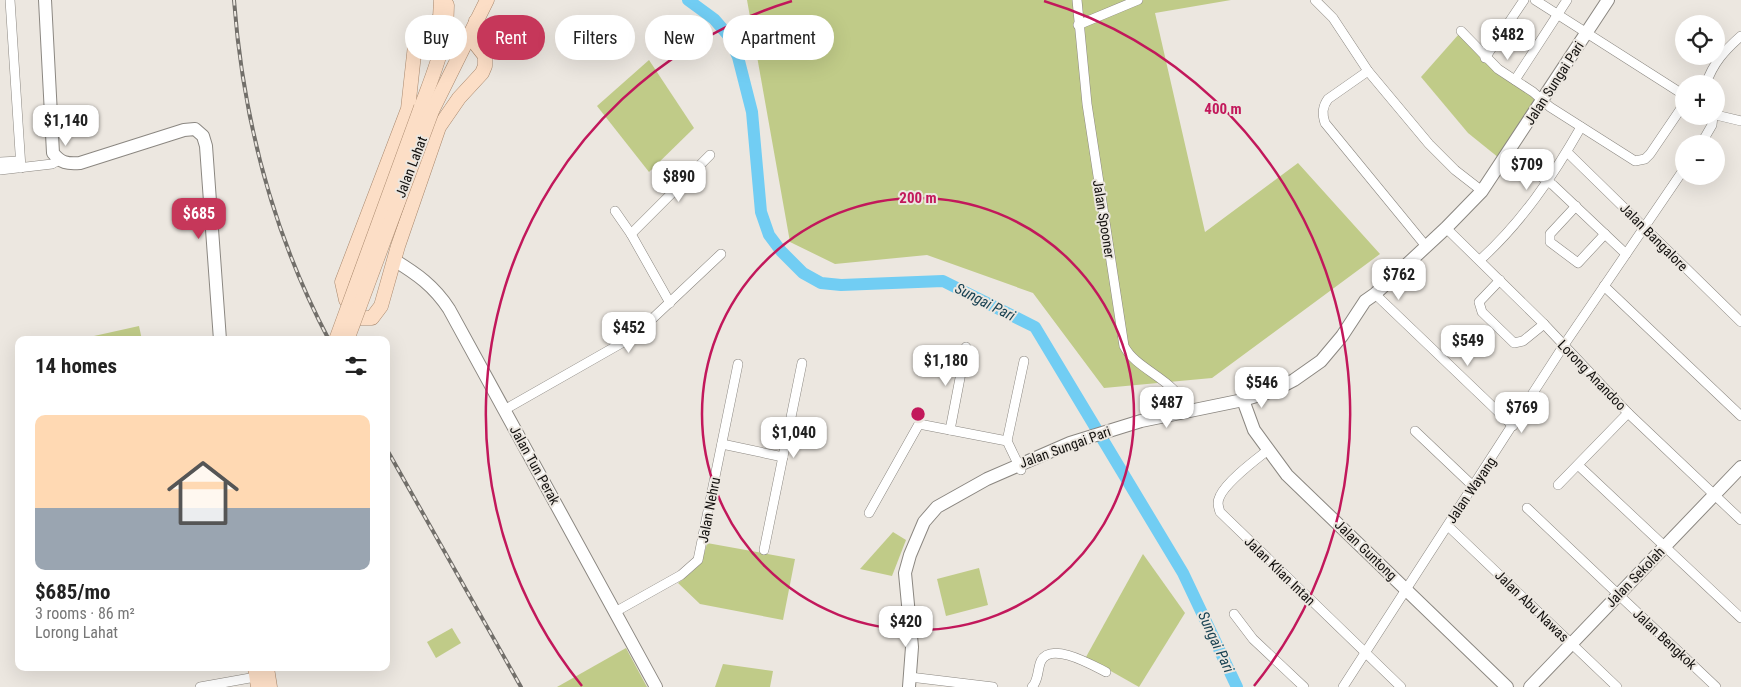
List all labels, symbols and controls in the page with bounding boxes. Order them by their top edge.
chip: Buy [405,15,467,60]
chip: Rent [477,15,545,60]
chip: Filters [555,15,635,60]
chip: New [645,15,713,60]
chip: Apartment [723,15,834,60]
map controls [1675,15,1725,185]
button: locate [1675,15,1725,65]
pin: $482 [1478,18,1538,61]
text: $482 [1492,25,1524,44]
street label: Jalan Sungai Pari [1521,38,1587,128]
button: + [1675,75,1725,125]
text: 400 m [1204,100,1242,118]
pin: $1,140 [25,104,107,147]
text: $1,140 [44,111,88,130]
street label: Jalan Lahat [392,134,430,200]
button: − [1675,135,1725,185]
pin: $709 [1497,148,1557,191]
text: $709 [1511,155,1543,174]
pin: $890 [649,160,709,203]
text: $890 [663,167,695,186]
street label: Jalan Spooner [1090,179,1118,259]
text: 200 m [899,189,937,207]
pin: $685 [169,198,229,240]
street label: Jalan Bangalore [1617,200,1691,274]
text: $685 [183,204,215,223]
pin: $762 [1369,258,1429,301]
text: $762 [1383,265,1415,284]
water label: Sungai Pari [952,279,1019,325]
pin: $452 [599,312,659,354]
text: $452 [613,318,645,337]
pin: $549 [1438,324,1498,367]
text: $549 [1452,331,1484,350]
street label: Lorong Anandoo [1555,337,1629,413]
pin: $1,180 [905,344,987,387]
text: $1,180 [924,351,968,370]
icon: filters [342,352,370,380]
text: 14 homes [35,354,117,378]
pin: $546 [1232,366,1292,409]
text: $546 [1246,373,1278,392]
pin: $487 [1137,386,1197,429]
pin: $769 [1492,392,1552,434]
text: $487 [1151,393,1183,412]
text: $769 [1506,398,1538,417]
centre of rings [909,405,927,423]
pin: $1,040 [753,416,835,459]
street label: Jalan Tun Perak [507,423,564,508]
text: $1,040 [772,423,816,442]
street label: Jalan Sungai Pari [1017,423,1113,471]
icon: home [158,448,248,538]
street label: Jalan Wayang [1443,454,1499,526]
street label: Jalan Nehru [695,476,723,544]
street label: Jalan Guntong [1332,516,1400,584]
street label: Jalan Klian Intan [1241,533,1319,609]
street label: Jalan Sekolah [1602,544,1668,610]
street label: Jalan Abu Nawas [1492,567,1572,645]
text: $685/mo [35,580,110,604]
text: 3 rooms · 86 m² [35,604,135,623]
pin: $420 [876,606,936,648]
street label: Jalan Bengkok [1630,606,1701,673]
water label: Sungai Pari [1194,609,1238,676]
text: $420 [890,612,922,631]
text: Lorong Lahat [35,623,118,642]

